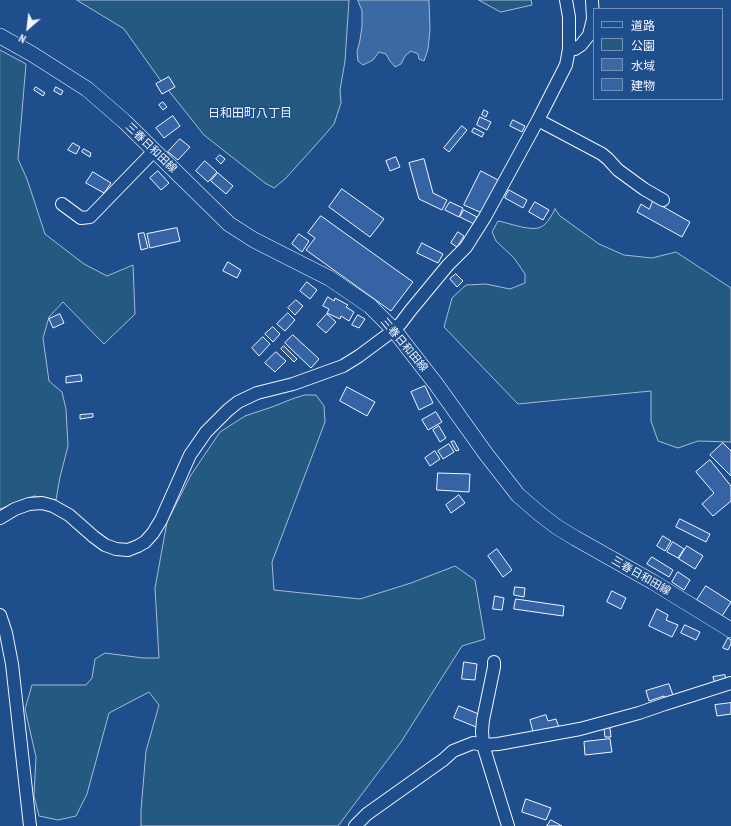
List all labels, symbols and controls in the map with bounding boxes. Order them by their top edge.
north arrow [8,8,48,48]
legend [593,8,723,100]
text: 道路 [631,18,655,33]
text: N [16,31,28,46]
text: 公園 [631,38,655,53]
text: 水域 [631,58,655,73]
text: 建物 [631,78,655,93]
district label: 日和田町八丁目 [208,107,292,121]
street label: 三春日和田線 [123,120,179,176]
street label: 三春日和田線 [378,315,430,375]
street label: 三春日和田線 [609,554,673,598]

